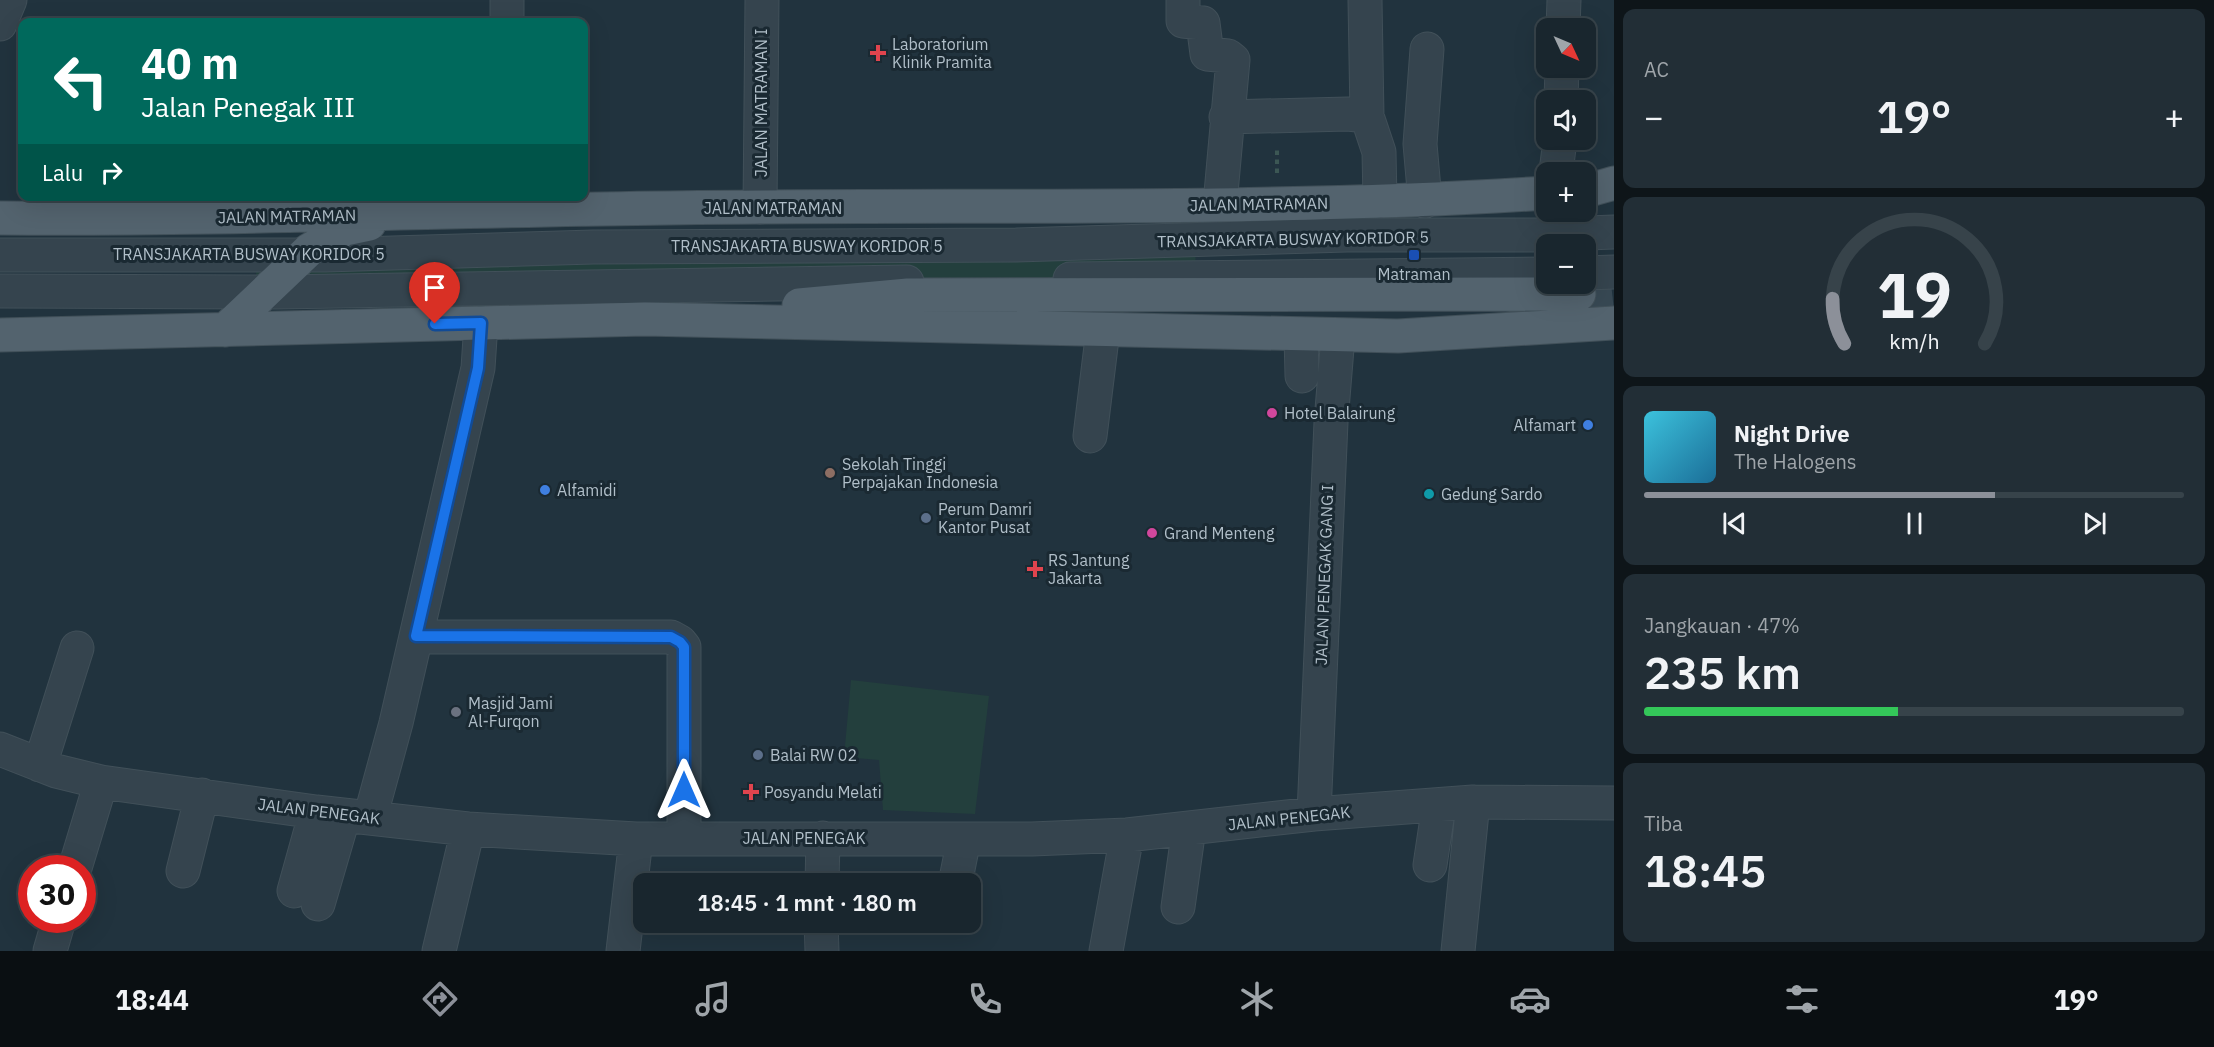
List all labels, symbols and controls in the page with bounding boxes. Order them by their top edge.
north arrow [1536,18,1596,78]
map controls [1536,18,1596,294]
street label: JALAN MATRAMAN I [751,29,771,177]
place label: Laboratorium Klinik Pramita [892,34,992,72]
text: 40 m [141,36,239,91]
icon: left [42,42,120,120]
marker: Laboratorium Klinik Pramita [869,44,887,62]
text: AC [1644,56,1669,83]
text: 19° [1876,87,1952,145]
text: Jalan Penegak III [141,89,355,124]
button: sound [1536,90,1596,150]
text: − [1644,95,1664,138]
text: + [2164,95,2184,138]
icon: right [95,156,128,189]
text: Lalu [42,158,83,187]
button: + [1536,162,1596,222]
street label: JALAN MATRAMAN [1190,193,1328,215]
street label: JALAN MATRAMAN [704,198,842,218]
street label: JALAN MATRAMAN [218,205,356,227]
street label: TRANSJAKARTA BUSWAY KORIDOR 5 [1157,227,1429,251]
button: − [1536,234,1596,294]
street label: TRANSJAKARTA BUSWAY KORIDOR 5 [671,236,943,256]
street label: TRANSJAKARTA BUSWAY KORIDOR 5 [113,244,385,264]
marker: Matraman [1407,248,1421,262]
text: 19 [1877,254,1951,335]
pin [409,262,460,324]
place label: Matraman [1377,264,1451,284]
icon: arrive [418,271,451,304]
text: km/h [1889,328,1939,356]
place label: Hotel Balairung [1284,403,1396,423]
marker: Hotel Balairung [1265,406,1279,420]
place label: Alfamart [1514,415,1576,435]
marker: Alfamart [1581,418,1595,432]
text: Night Drive [1734,419,1850,448]
text: The Halogens [1734,448,1856,475]
place label: Sekolah Tinggi Perpajakan Indonesia [842,454,999,492]
marker: Sekolah Tinggi Perpajakan Indonesia [823,466,837,480]
place label: Alfamidi [557,480,617,500]
marker: Alfamidi [538,483,552,497]
street label: JALAN PENEGAK GANG I [1311,484,1337,666]
place label: Gedung Sardo [1441,484,1542,504]
marker: Gedung Sardo [1422,487,1436,501]
place label: Perum Damri Kantor Pusat [938,499,1032,537]
icon: previous [1718,507,1751,540]
icon: pause [1898,507,1931,540]
icon: next [2078,507,2111,540]
marker: Perum Damri Kantor Pusat [919,511,933,525]
place label: Grand Menteng [1164,523,1275,543]
marker: Grand Menteng [1145,526,1159,540]
place label: RS Jantung Jakarta [1048,550,1130,588]
marker: RS Jantung Jakarta [1026,560,1044,578]
text: Jangkauan · 47% [1644,612,1800,639]
text: 235 km [1644,643,1801,701]
place label: Masjid Jami Al-Furqon [468,693,553,731]
marker: Masjid Jami Al-Furqon [449,705,463,719]
place label: Balai RW 02 [770,745,857,765]
marker: Balai RW 02 [751,748,765,762]
position arrow [652,758,716,822]
place label: Posyandu Melati [764,782,882,802]
marker: Posyandu Melati [742,783,760,801]
street label: JALAN PENEGAK [257,794,381,828]
street label: JALAN PENEGAK [1227,802,1351,834]
text: Tiba [1644,810,1683,837]
street label: JALAN PENEGAK [742,828,866,848]
text: 18:45 [1644,841,1766,899]
speed limit sign: 30 [18,855,96,933]
text: 18:45 · 1 mnt · 180 m [697,888,917,917]
icon: directions [419,978,461,1020]
icon: music [692,978,734,1020]
icon: phone [964,978,1006,1020]
icon: climate [1236,978,1278,1020]
icon: car [1509,978,1551,1020]
icon: filters [1781,978,1823,1020]
text: 18:44 [115,982,189,1017]
text: 19° [2054,982,2099,1017]

